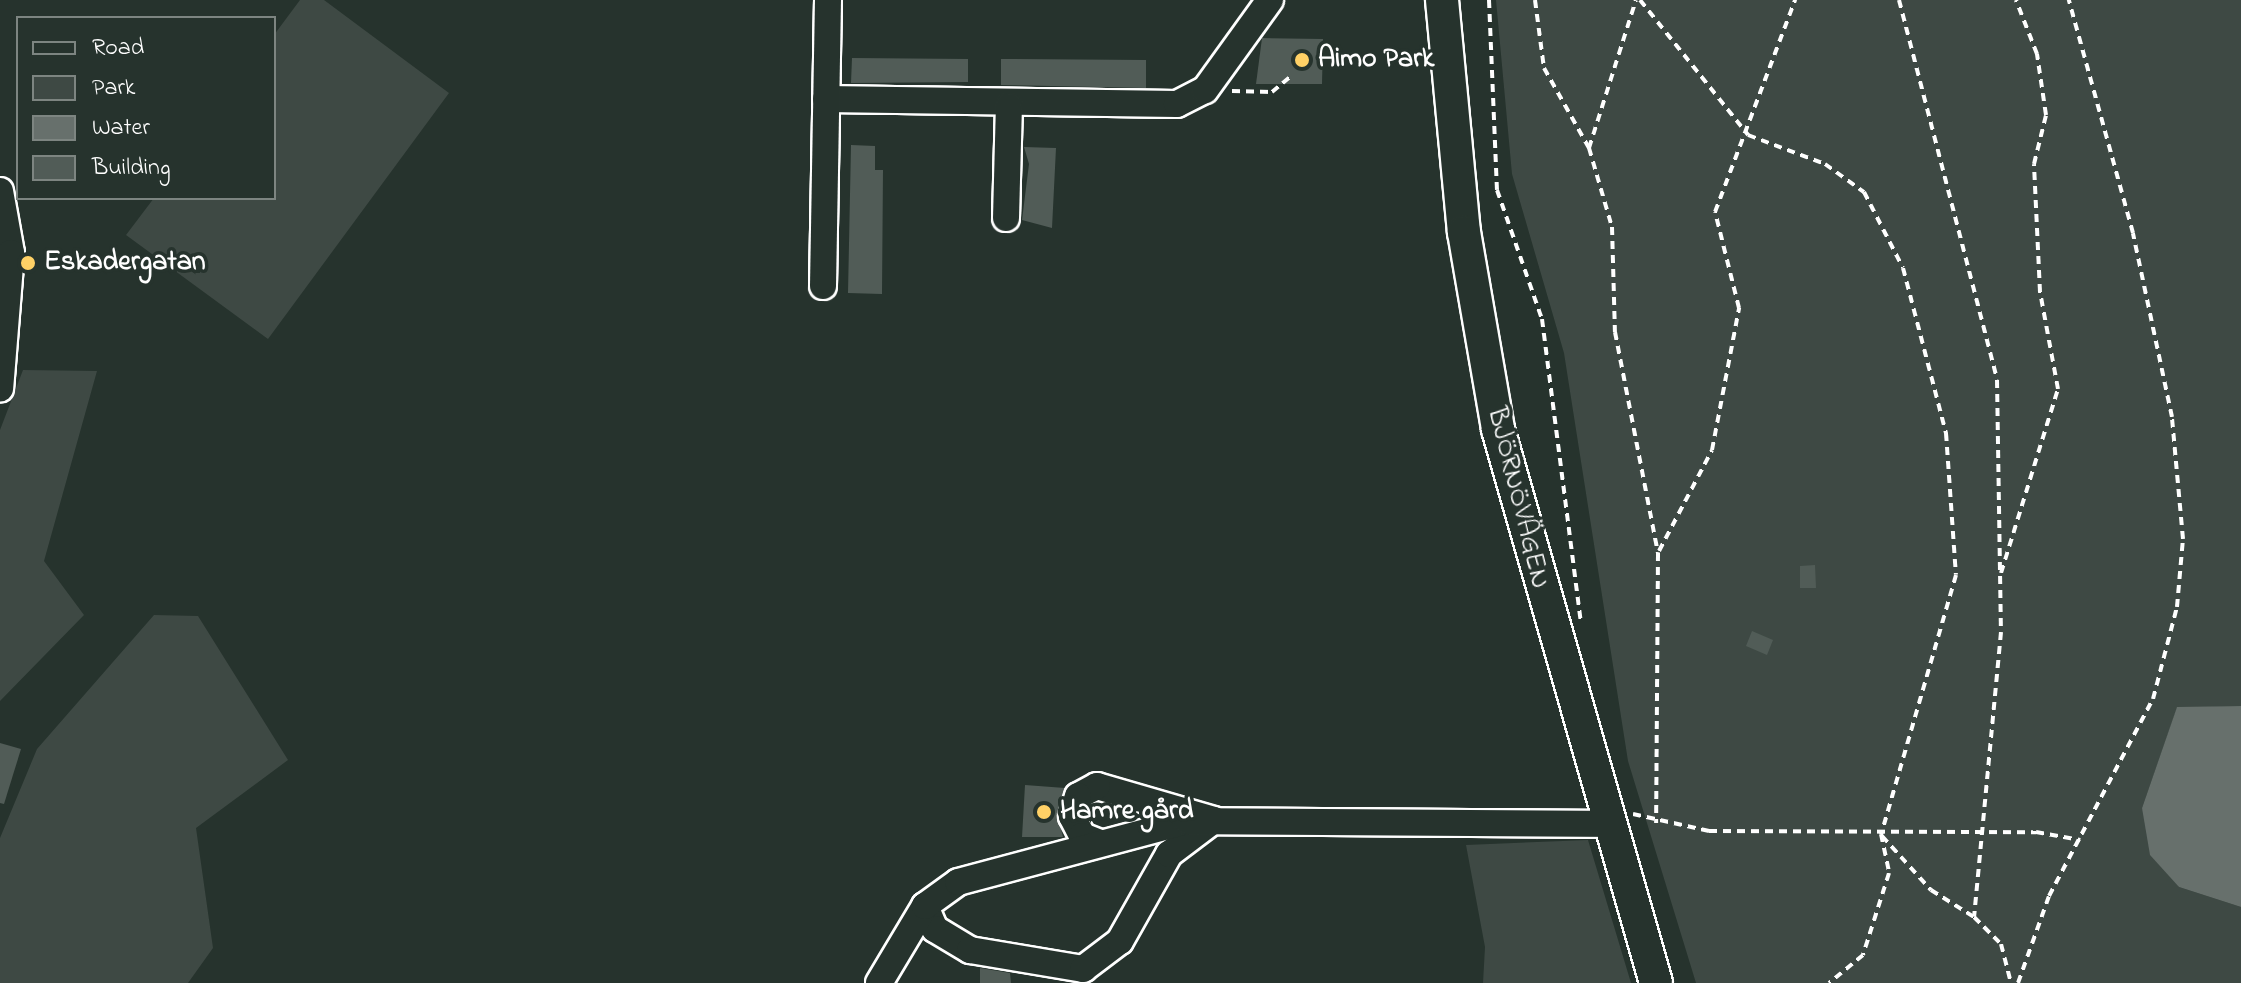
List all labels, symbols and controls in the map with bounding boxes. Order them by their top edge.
legend [16,16,276,200]
text: Road [92,31,144,66]
place label: Aimo Park [1318,43,1434,77]
marker: Aimo Park [1293,51,1311,69]
text: Park [92,71,135,106]
text: Water [92,111,150,146]
text: Building [92,151,171,186]
place label: Eskadergatan [44,246,206,280]
marker: Eskadergatan [19,254,37,272]
street label: BJÖRNÖVÄGEN [1478,404,1556,592]
place label: Hamre gård [1060,795,1193,829]
marker: Hamre gård [1035,803,1053,821]

